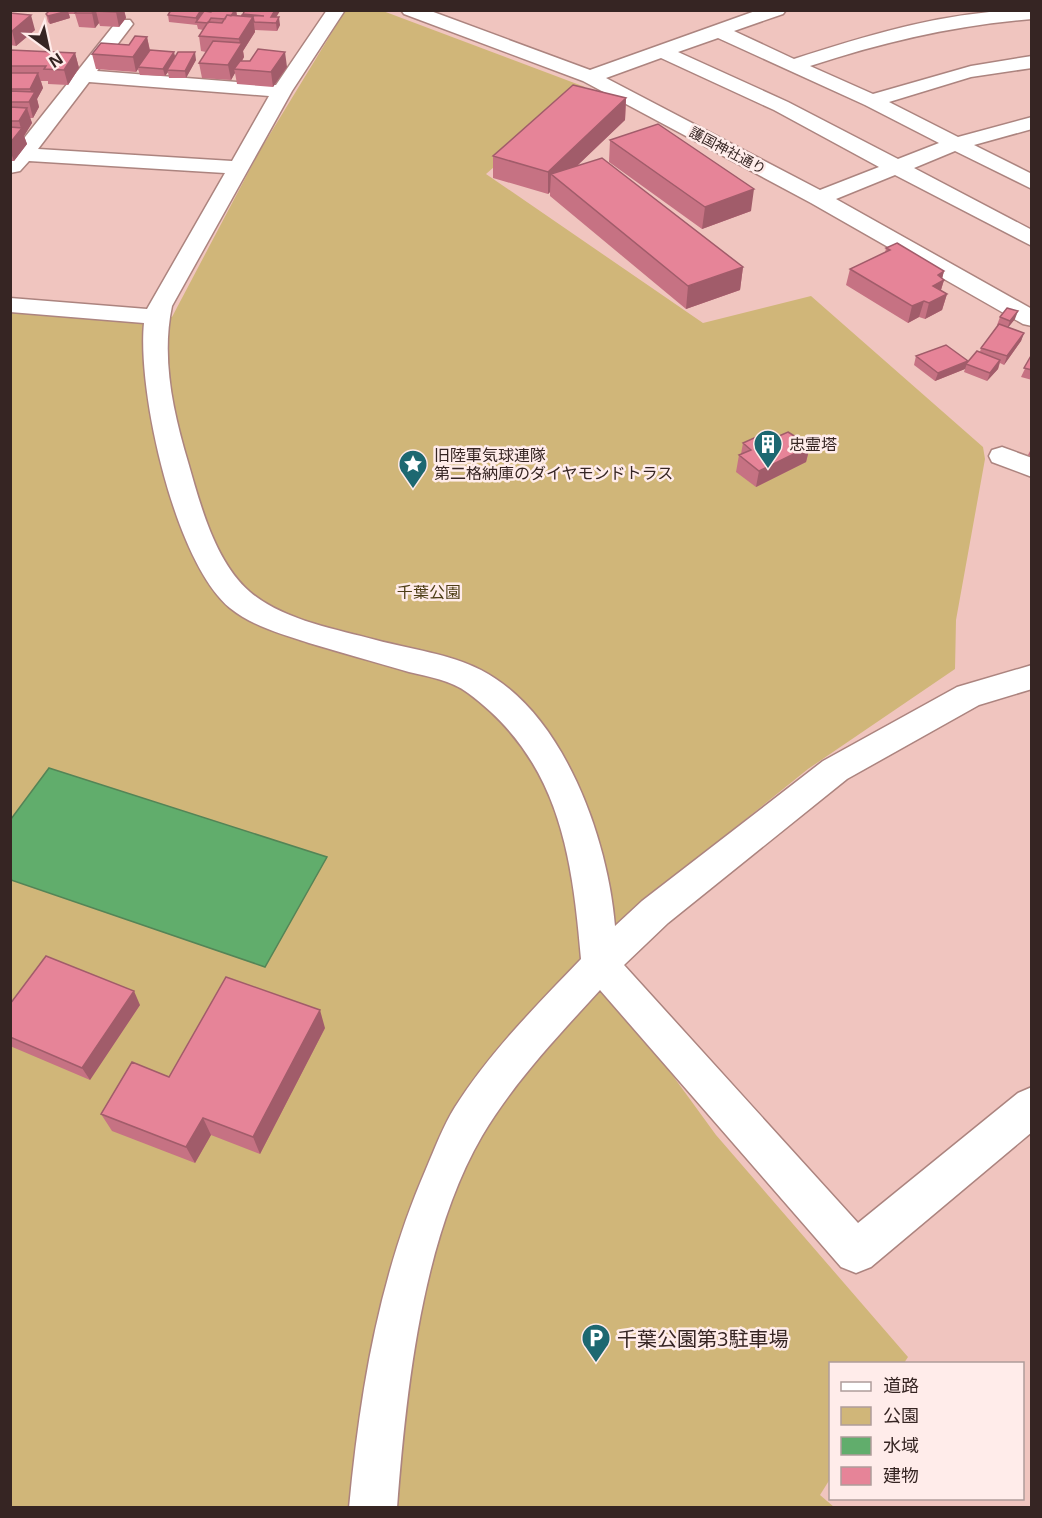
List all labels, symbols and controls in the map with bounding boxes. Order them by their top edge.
north arrow [18,18,78,78]
text: N [45,48,68,73]
street label: 護国神社通り [686,122,770,178]
building icon: 忠霊塔 [752,428,784,470]
place label: 忠霊塔 [789,433,837,455]
place label: 旧陸軍気球連隊 第二格納庫のダイヤモンドトラス [434,444,673,484]
place icon: 旧陸軍気球連隊 第二格納庫のダイヤモンドトラス [397,448,429,490]
park label: 千葉公園 [397,581,461,603]
parking icon: 千葉公園第3駐車場 [580,1322,612,1364]
place label: 千葉公園第3駐車場 [617,1325,788,1352]
legend [829,1362,1024,1500]
text: 道路 [883,1373,919,1397]
text: 公園 [883,1403,919,1427]
text: 水域 [883,1433,919,1457]
text: 建物 [883,1463,919,1487]

